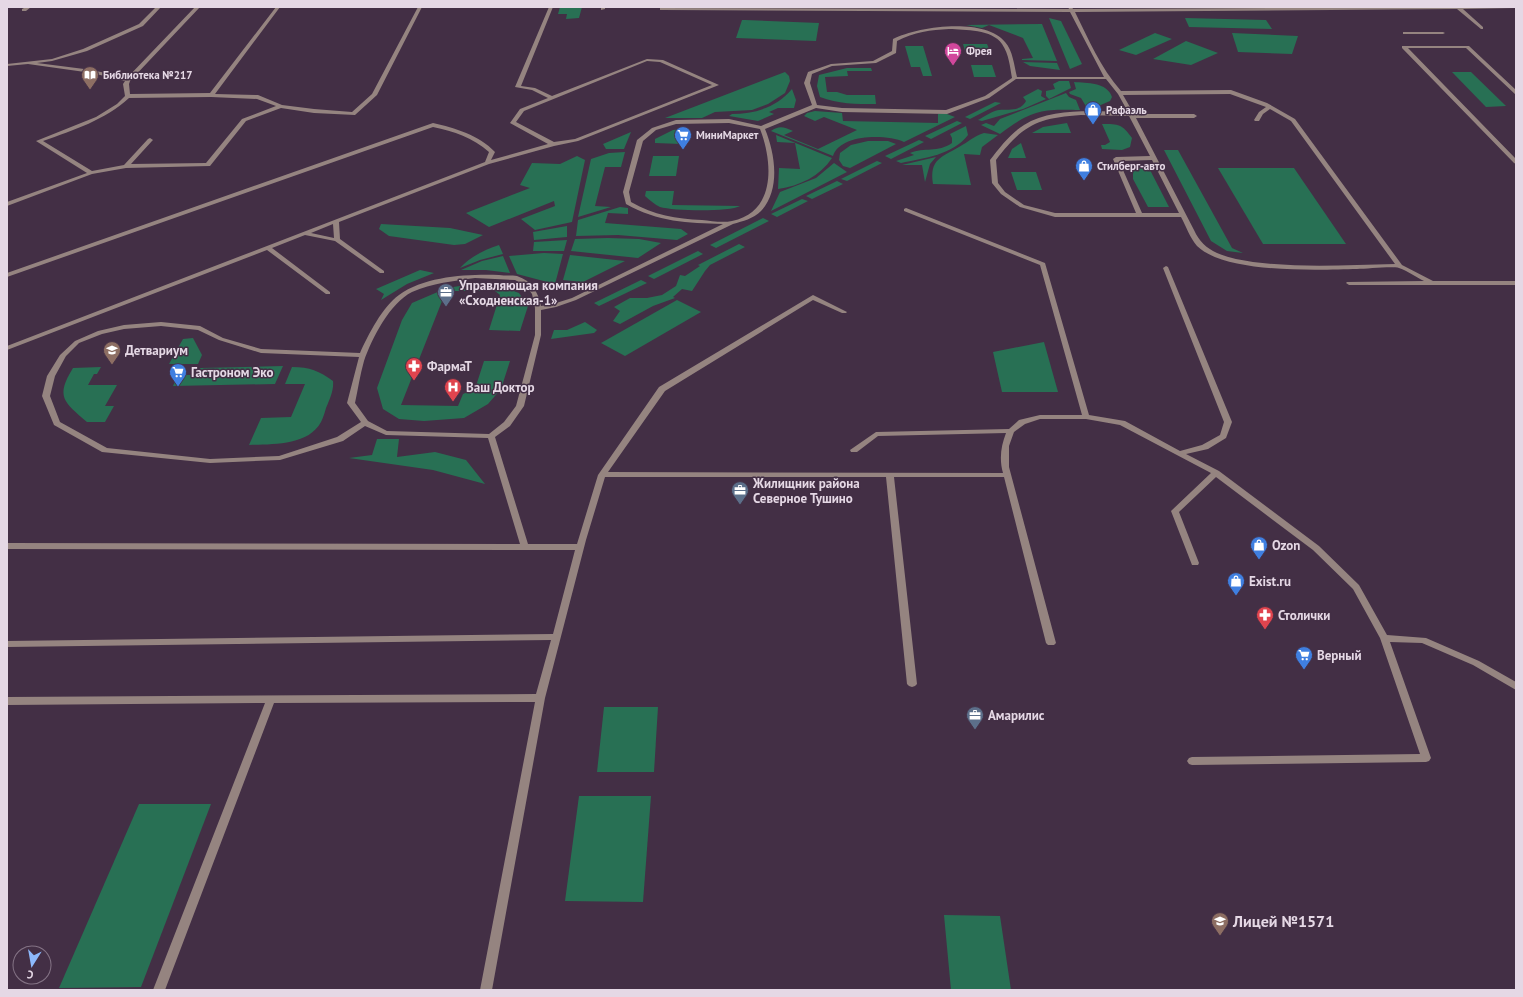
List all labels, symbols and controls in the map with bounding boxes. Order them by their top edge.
hotel icon: Фрея [943,41,963,66]
place label: Фрея [966,44,992,58]
library icon: Библиотека №217 [80,65,100,90]
place label: Библиотека №217 [103,68,192,82]
shop icon: Рафаэль [1083,100,1103,125]
place label: Рафаэль [1106,103,1147,117]
supermarket icon: МиниМаркет [673,125,693,150]
place label: МиниМаркет [696,128,759,142]
shop icon: Стилберг-авто [1074,156,1094,181]
place label: Стилберг-авто [1097,159,1165,173]
place label: Управляющая компания «Сходненская-1» [458,277,598,309]
office icon: Управляющая компания «Сходненская-1» [436,282,456,307]
school or university icon: Детвариум [102,340,122,365]
place label: Детвариум [125,342,188,359]
pharmacy icon: ФармаТ [404,356,424,381]
place label: ФармаТ [427,358,473,375]
supermarket icon: Гастроном Эко [168,362,188,387]
place label: Гастроном Эко [191,364,273,381]
hospital icon: Ваш Доктор [443,377,463,402]
place label: Ваш Доктор [466,379,534,396]
place label: Жилищник района Северное Тушино [752,475,860,507]
office icon: Жилищник района Северное Тушино [730,480,750,505]
shop icon: Ozon [1249,535,1269,560]
place label: Ozon [1272,537,1300,554]
shop icon: Exist.ru [1226,571,1246,596]
place label: Exist.ru [1249,573,1291,590]
pharmacy icon: Столички [1255,605,1275,630]
place label: Столички [1278,607,1330,624]
supermarket icon: Верный [1294,645,1314,670]
place label: Верный [1317,647,1362,664]
office icon: Амарилис [965,705,985,730]
place label: Амарилис [988,707,1045,724]
school or university icon: Лицей №1571 [1210,911,1230,936]
place label: Лицей №1571 [1232,911,1334,931]
north arrow [12,945,52,985]
text: С [26,967,34,982]

